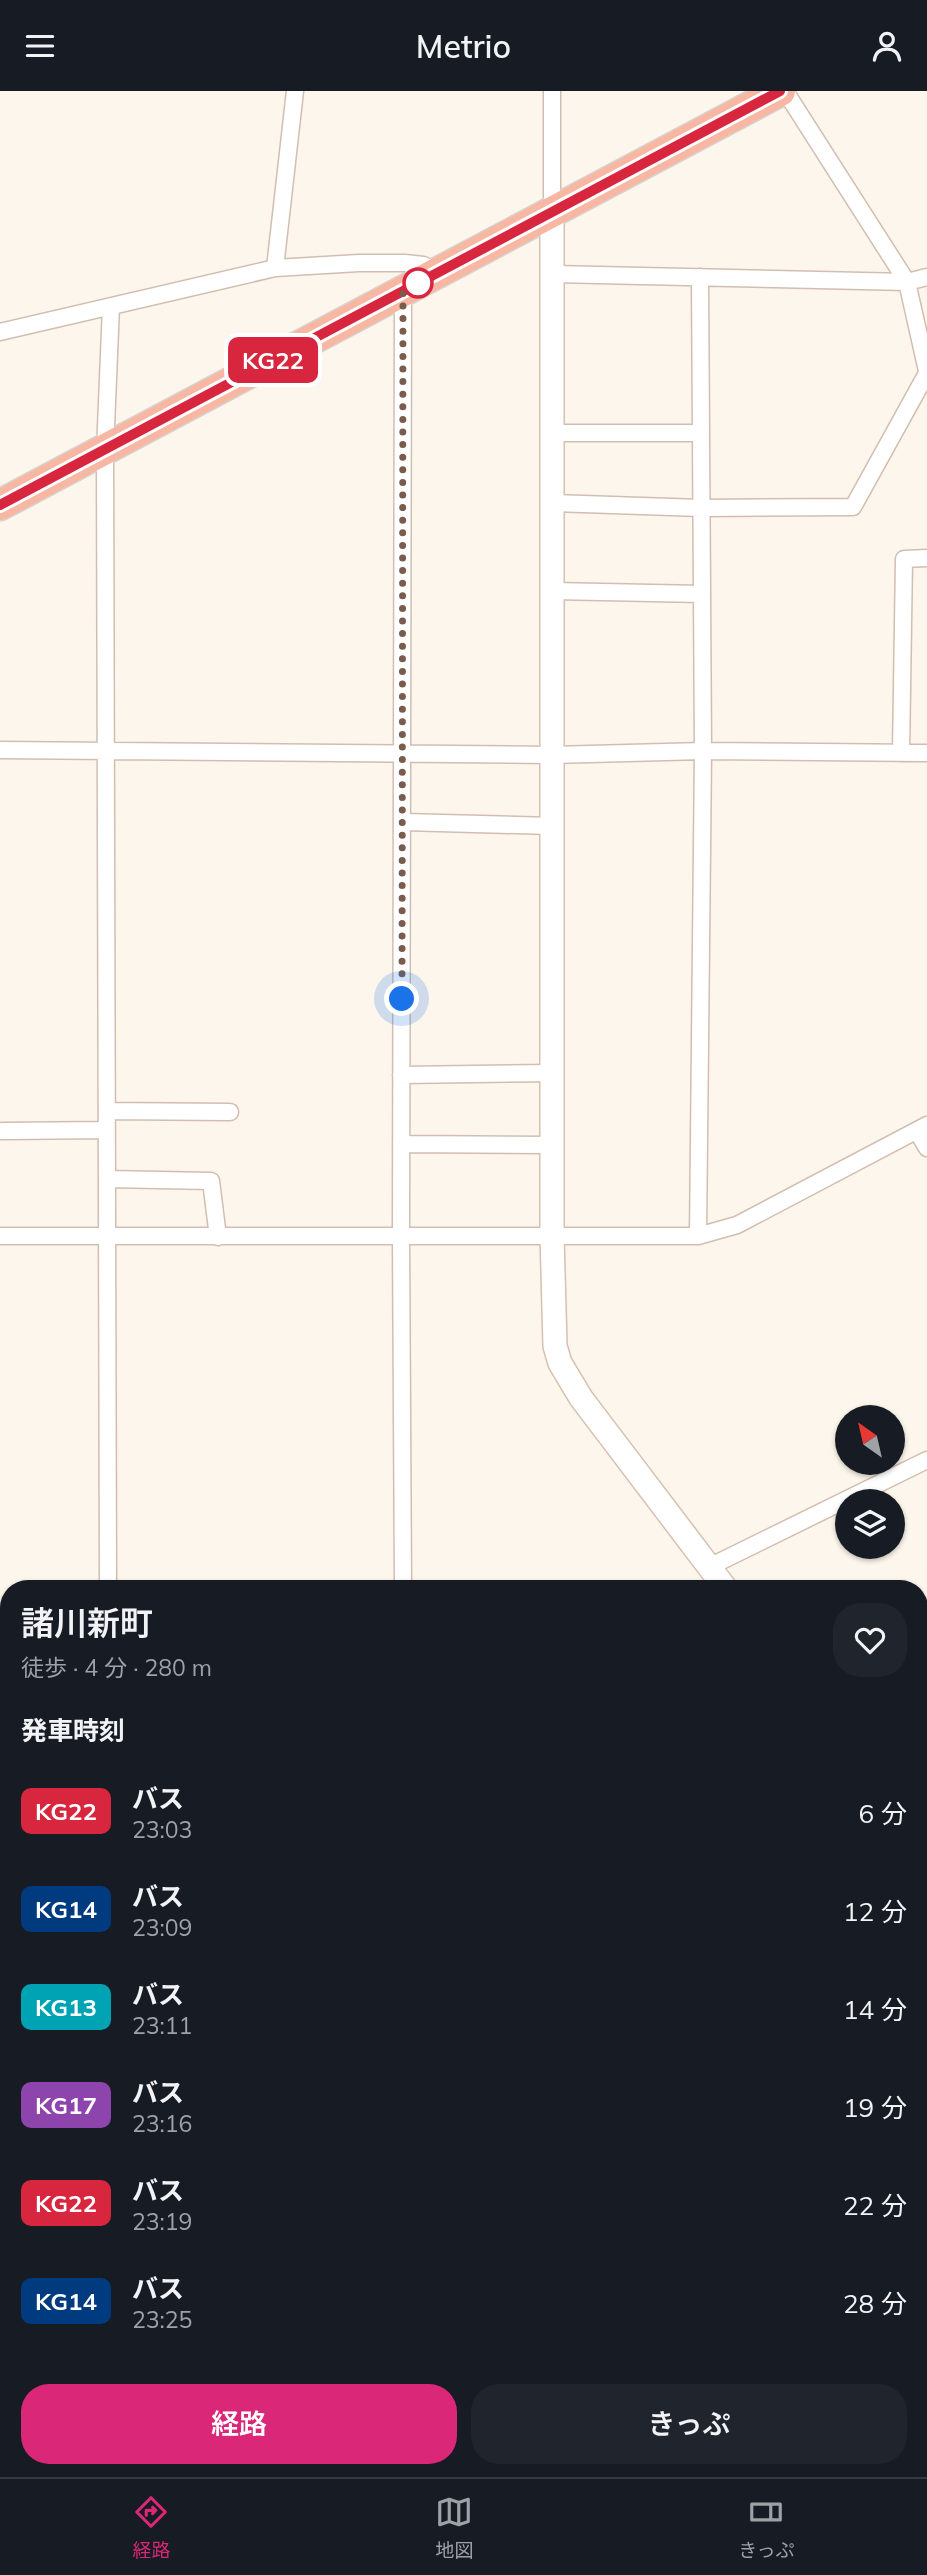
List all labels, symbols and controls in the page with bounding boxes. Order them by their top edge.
text: Metrio [416,26,511,66]
icon: menu [21,27,59,65]
icon: person [868,27,906,65]
unlabelled marker [403,268,433,298]
line badge: KG22 [224,337,322,383]
text: KG22 [242,345,304,375]
your location [384,981,419,1016]
north arrow [835,1405,905,1475]
map controls [835,1405,905,1559]
button: layers [835,1489,905,1559]
text: 諸川新町 [21,1602,153,1643]
button: heart [833,1603,907,1677]
text: 徒歩 · 4 分 · 280 m [21,1653,212,1682]
text: 発車時刻 [21,1714,125,1747]
text: バス [132,1782,184,1815]
text: KG22 [35,1796,97,1826]
text: 6 分 [859,1797,907,1830]
text: 23:03 [132,1815,192,1844]
text: バス [132,1880,184,1913]
text: KG14 [35,1894,97,1924]
text: 12 分 [843,1895,907,1928]
text: 23:09 [132,1913,192,1942]
text: バス [132,1978,184,2011]
text: KG13 [35,1992,97,2022]
text: 14 分 [843,1993,907,2026]
text: 23:11 [132,2011,192,2040]
text: バス [132,2076,184,2109]
text: KG17 [35,2090,97,2120]
text: 19 分 [843,2091,907,2124]
text: 23:16 [132,2109,192,2138]
text: バス [132,2174,184,2207]
text: KG22 [35,2188,97,2218]
text: 22 分 [843,2189,907,2222]
text: 23:19 [132,2207,192,2236]
text: バス [132,2272,184,2305]
text: KG14 [35,2286,97,2316]
text: 28 分 [843,2287,907,2320]
text: 23:25 [132,2305,192,2334]
button: 経路 [21,2384,457,2464]
button: きっぷ [471,2384,907,2464]
tab: 経路 [132,2493,170,2562]
tab: 地図 [435,2493,473,2562]
tab: きっぷ [738,2493,795,2562]

